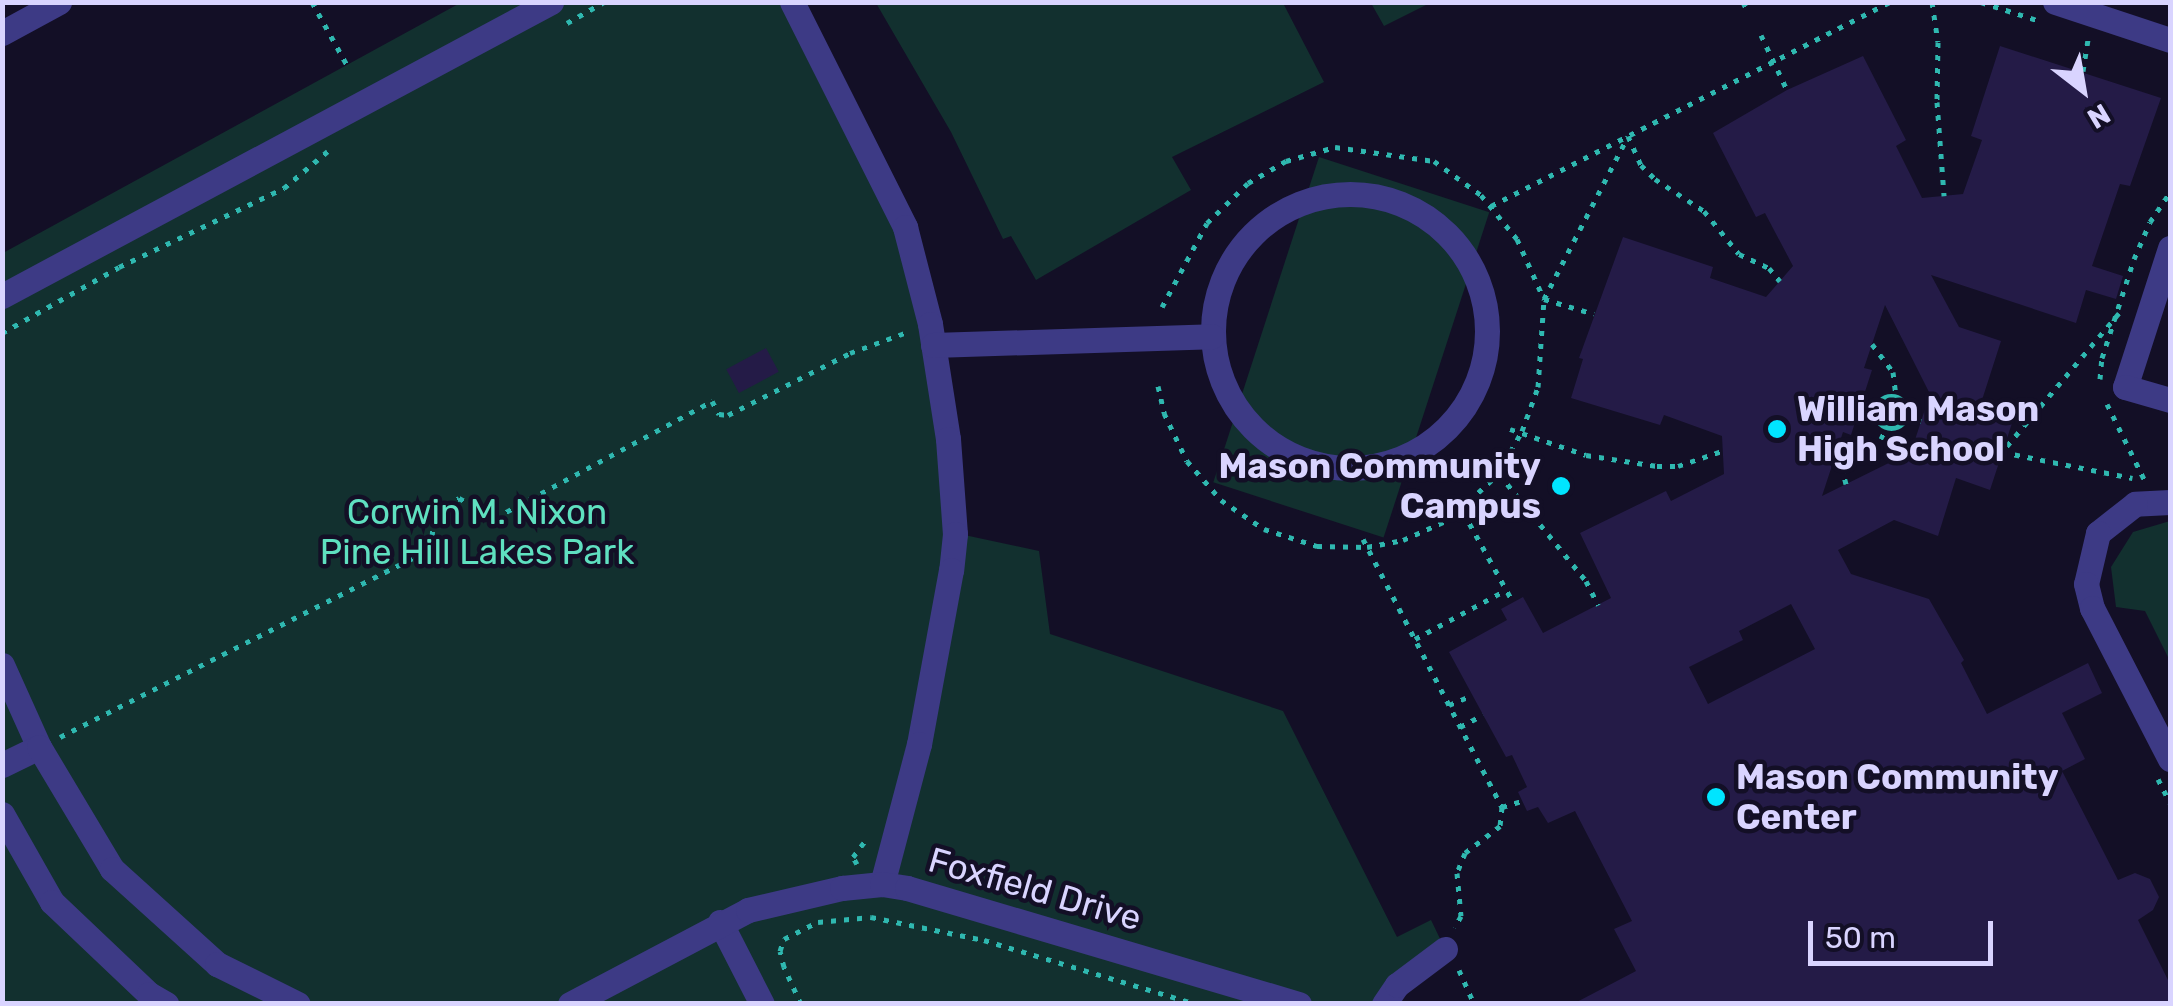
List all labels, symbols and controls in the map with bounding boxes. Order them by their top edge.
north arrow [2033,40,2133,140]
text: N [2082,97,2116,135]
place label: William Mason High School [1797,388,2039,470]
marker: William Mason High School [1766,418,1788,440]
place label: Mason Community Campus [1218,445,1541,527]
marker: Mason Community Campus [1550,475,1572,497]
park label: Corwin M. Nixon Pine Hill Lakes Park [320,491,634,573]
place label: Mason Community Center [1736,756,2059,838]
marker: Mason Community Center [1705,786,1727,808]
street label: Foxfield Drive [924,839,1146,939]
scale bar [1813,901,1998,963]
text: 50 m [1825,920,1896,956]

